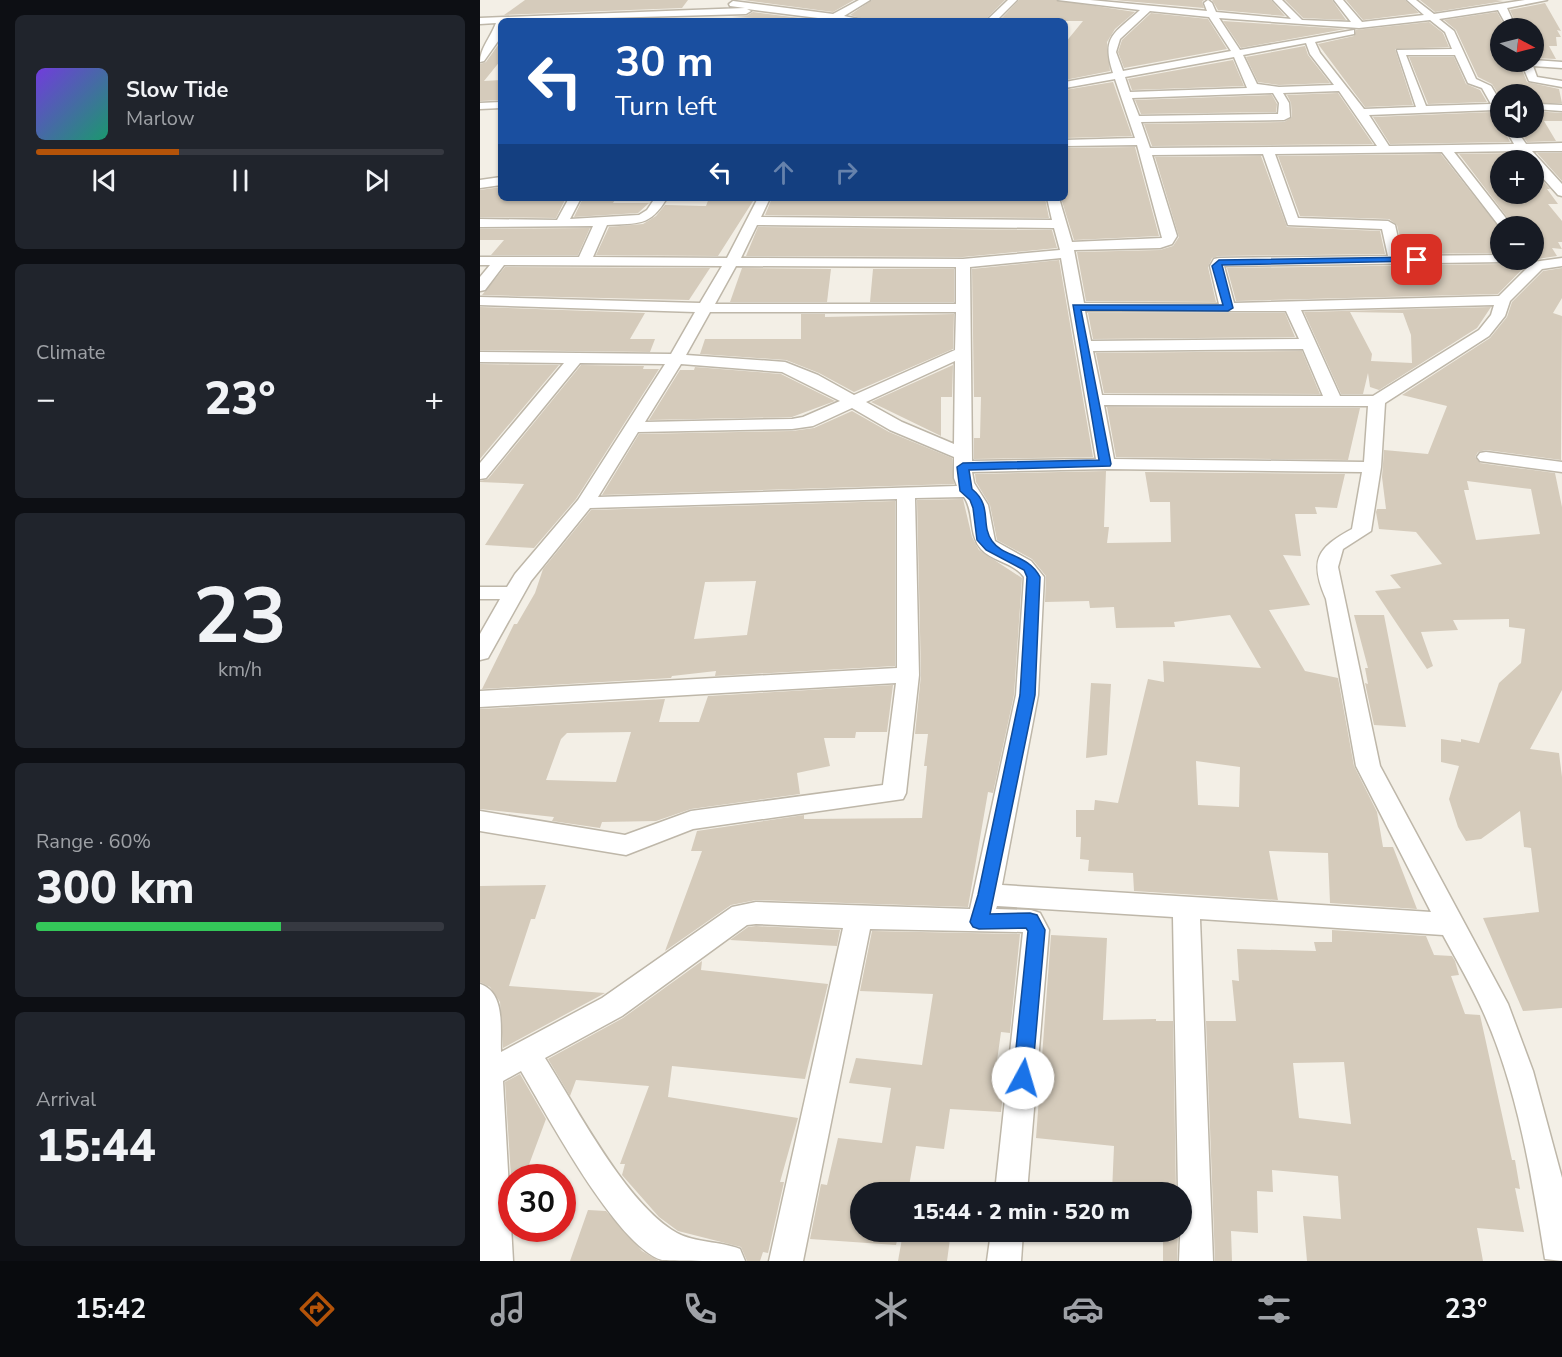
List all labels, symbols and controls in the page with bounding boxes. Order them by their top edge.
north arrow [1490,18,1544,72]
map controls [1490,18,1544,270]
text: 30 m [615,34,714,91]
icon: left [516,42,594,120]
text: Slow Tide [126,75,228,105]
button: sound [1490,84,1544,138]
text: Turn left [615,88,716,125]
text: Marlow [126,105,194,132]
button: + [1490,150,1544,204]
icon: left [704,156,737,189]
icon: ahead [767,156,800,189]
icon: right [830,156,863,189]
icon: previous [88,164,121,197]
icon: pause [224,164,257,197]
icon: next [360,164,393,197]
button: − [1490,216,1544,270]
pin [1391,234,1442,285]
icon: arrive [1400,243,1433,276]
text: Climate [36,339,105,366]
text: 23° [204,369,276,430]
text: − [36,377,56,422]
text: + [424,377,444,422]
text: 23 [193,563,287,670]
text: km/h [218,656,262,683]
text: Range · 60% [36,828,151,855]
text: 300 km [36,858,195,919]
position arrow [991,1046,1055,1110]
text: Arrival [36,1086,96,1113]
text: 15:44 [36,1116,156,1177]
speed limit sign: 30 [498,1164,576,1242]
text: 15:44 · 2 min · 520 m [912,1197,1130,1227]
icon: directions [296,1288,338,1330]
icon: music [487,1288,529,1330]
icon: phone [679,1288,721,1330]
icon: climate [870,1288,912,1330]
icon: car [1062,1288,1104,1330]
icon: filters [1253,1288,1295,1330]
text: 15:42 [75,1291,146,1328]
text: 23° [1445,1291,1487,1328]

